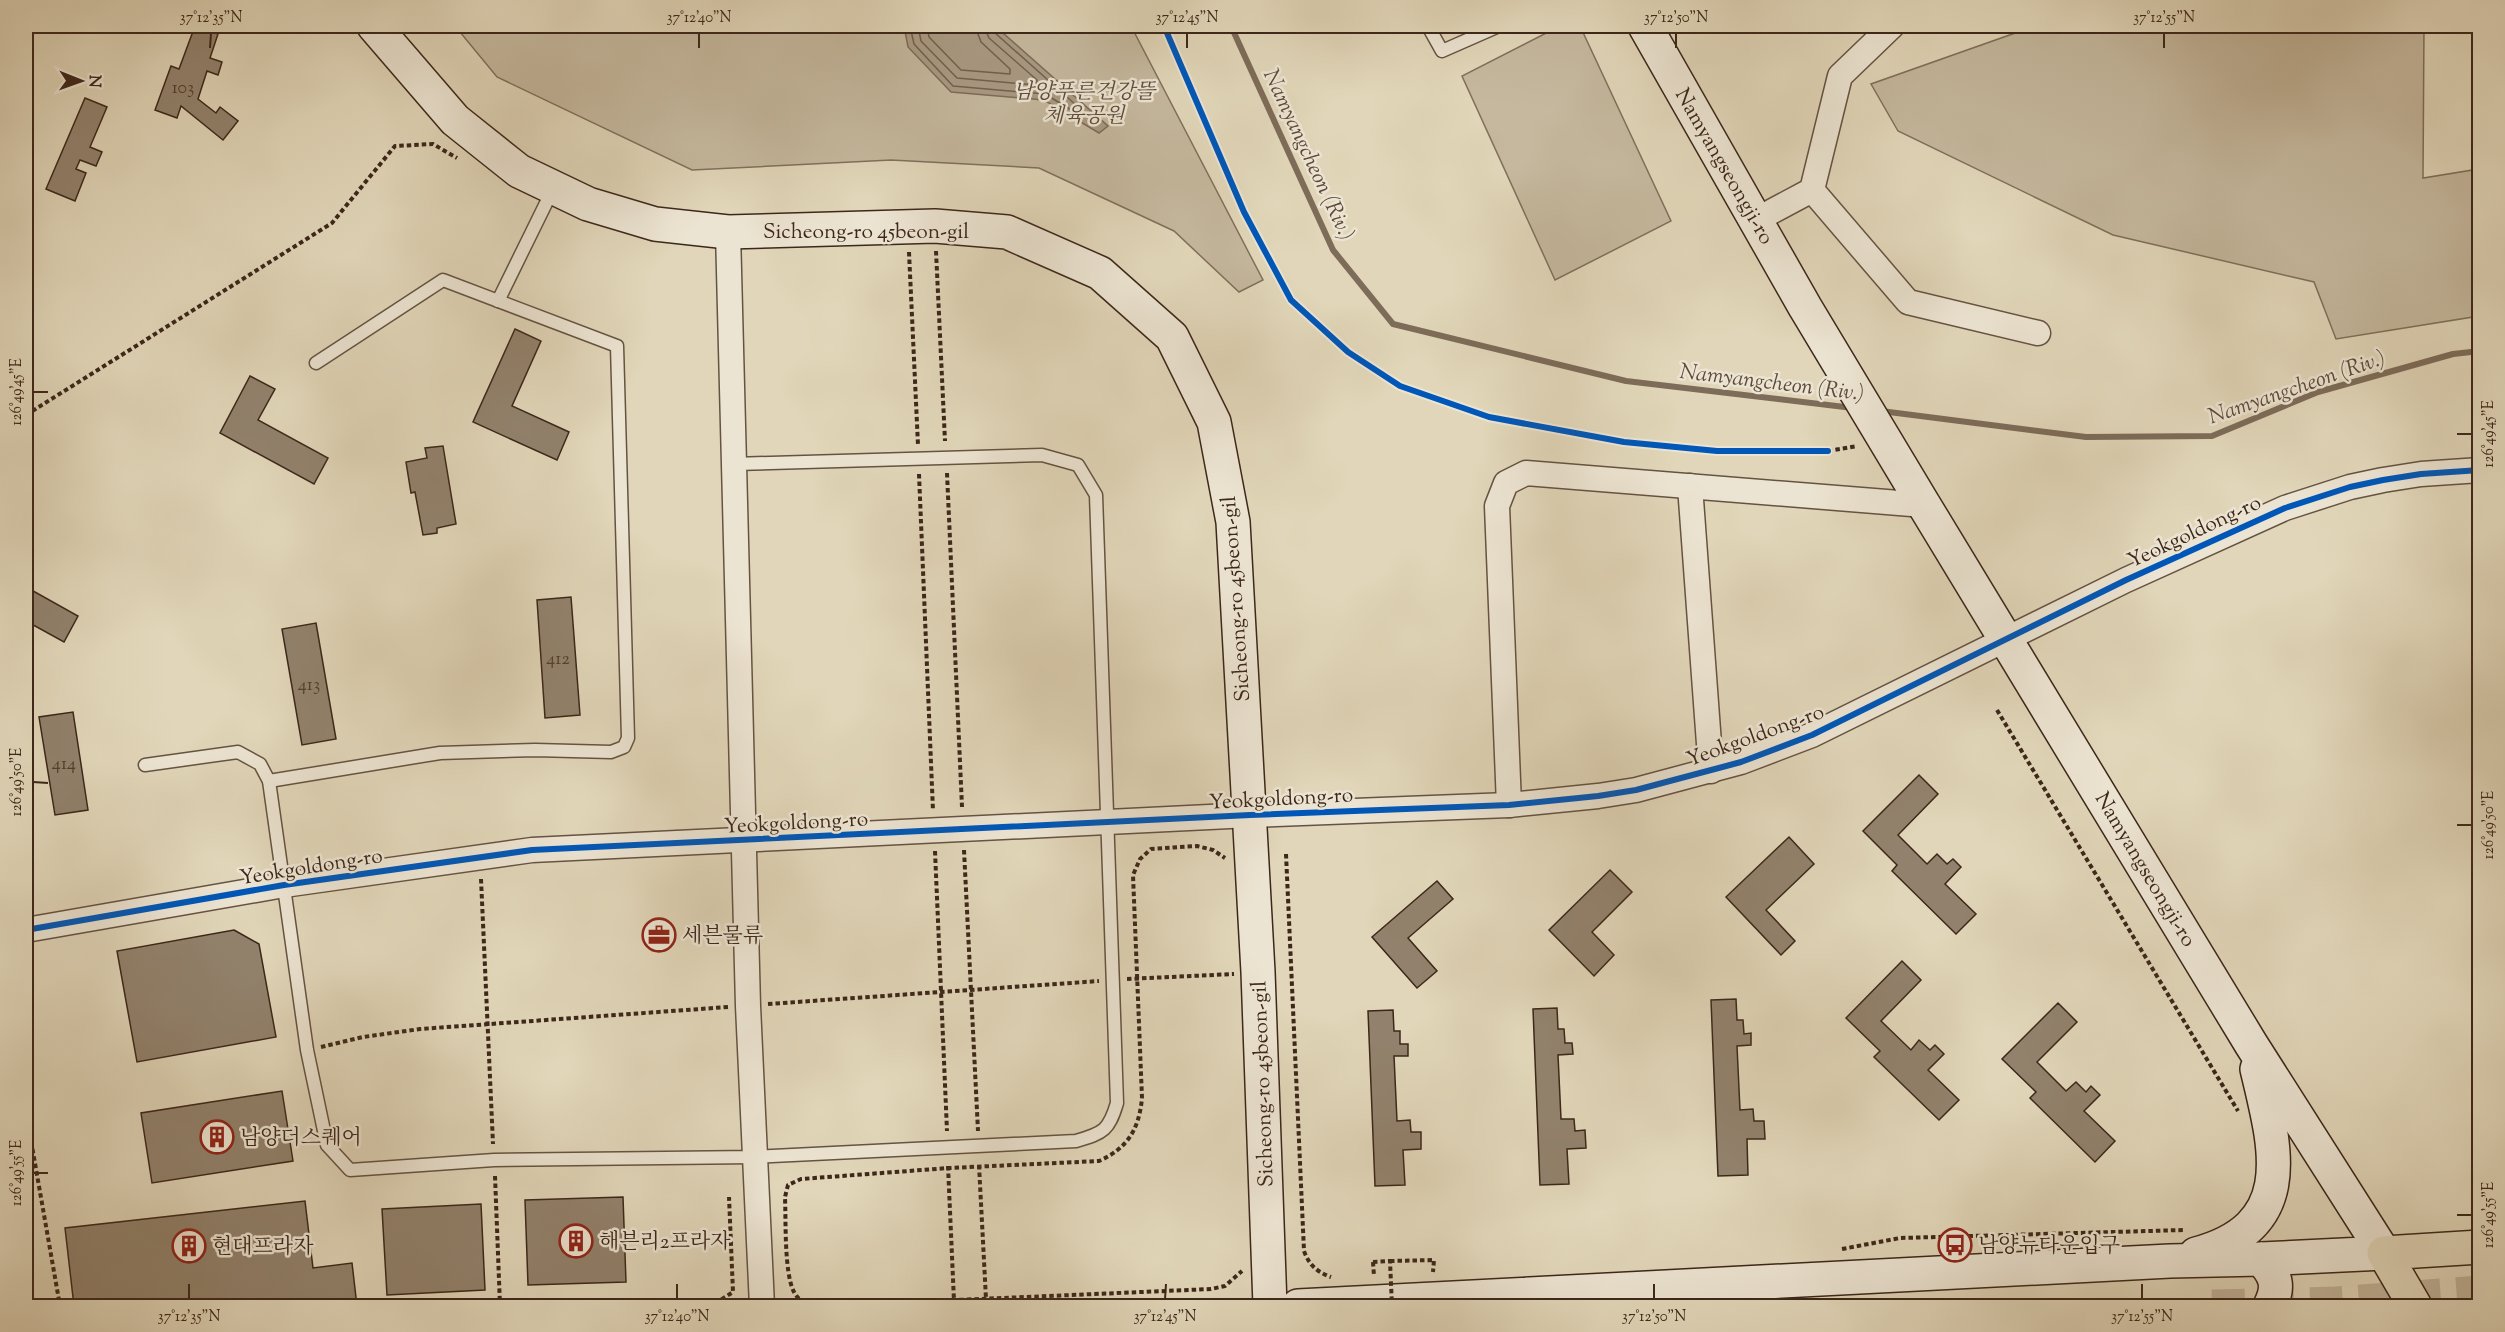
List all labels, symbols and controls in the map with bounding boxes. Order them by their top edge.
text: 37°12'35"N [180,8,242,29]
text: 37°12'40"N [666,8,732,29]
text: 37°12'45"N [1156,8,1218,29]
text: 37°12'50"N [1644,8,1708,29]
text: 37°12'55"N [2133,8,2195,29]
north arrow [51,51,111,111]
water label: Namyangcheon (Riv.) [1254,64,1361,246]
text: N [82,75,105,88]
house number: 103 [172,76,194,102]
park label: 남양푸른건강뜰 체육공원 [1013,78,1158,132]
street label: Namyangseongji-ro [1666,83,1780,251]
street label: Sicheong-ro 45beon-gil [763,218,969,248]
water label: Namyangcheon (Riv.) [2204,344,2390,434]
water label: Namyangcheon (Riv.) [1678,357,1866,411]
text: 126°49'45"E [7,358,28,426]
text: 126°49'45"E [2479,400,2500,468]
street label: Yeokgoldong-ro [2123,489,2267,577]
street label: Sicheong-ro 45beon-gil [1215,495,1259,703]
house number: 412 [546,647,570,673]
house number: 413 [298,673,320,699]
street label: Yeokgoldong-ro [1683,698,1829,776]
text: 126°49'50"E [7,748,28,816]
house number: 414 [52,752,76,778]
street label: Yeokgoldong-ro [1208,781,1354,819]
street label: Namyangseongji-ro [2086,787,2202,953]
text: 126°49'50"E [2479,791,2500,859]
street label: Yeokgoldong-ro [723,805,869,843]
street label: Yeokgoldong-ro [238,842,385,894]
office icon: 세븐물류 [641,917,677,953]
place label: 세븐물류 [682,922,763,952]
street label: Sicheong-ro 45beon-gil [1245,980,1283,1187]
building icon: 남양더스퀘어 [199,1119,235,1155]
place label: 남양더스퀘어 [240,1124,362,1154]
text: 126°49'55"E [7,1140,28,1206]
text: 126°49'55"E [2479,1182,2500,1248]
building icon: 해븐리2프라자 [558,1223,594,1259]
bus stop icon: 남양뉴타운입구 [1937,1227,1973,1263]
building icon: 현대프라자 [171,1228,207,1264]
place label: 해븐리2프라자 [599,1228,731,1258]
place label: 남양뉴타운입구 [1978,1232,2120,1262]
place label: 현대프라자 [212,1233,314,1263]
text: 37°12'35"N [158,1307,220,1328]
text: 37°12'40"N [644,1307,710,1328]
text: 37°12'45"N [1134,1307,1196,1328]
text: 37°12'50"N [1622,1307,1686,1328]
text: 37°12'55"N [2111,1307,2173,1328]

